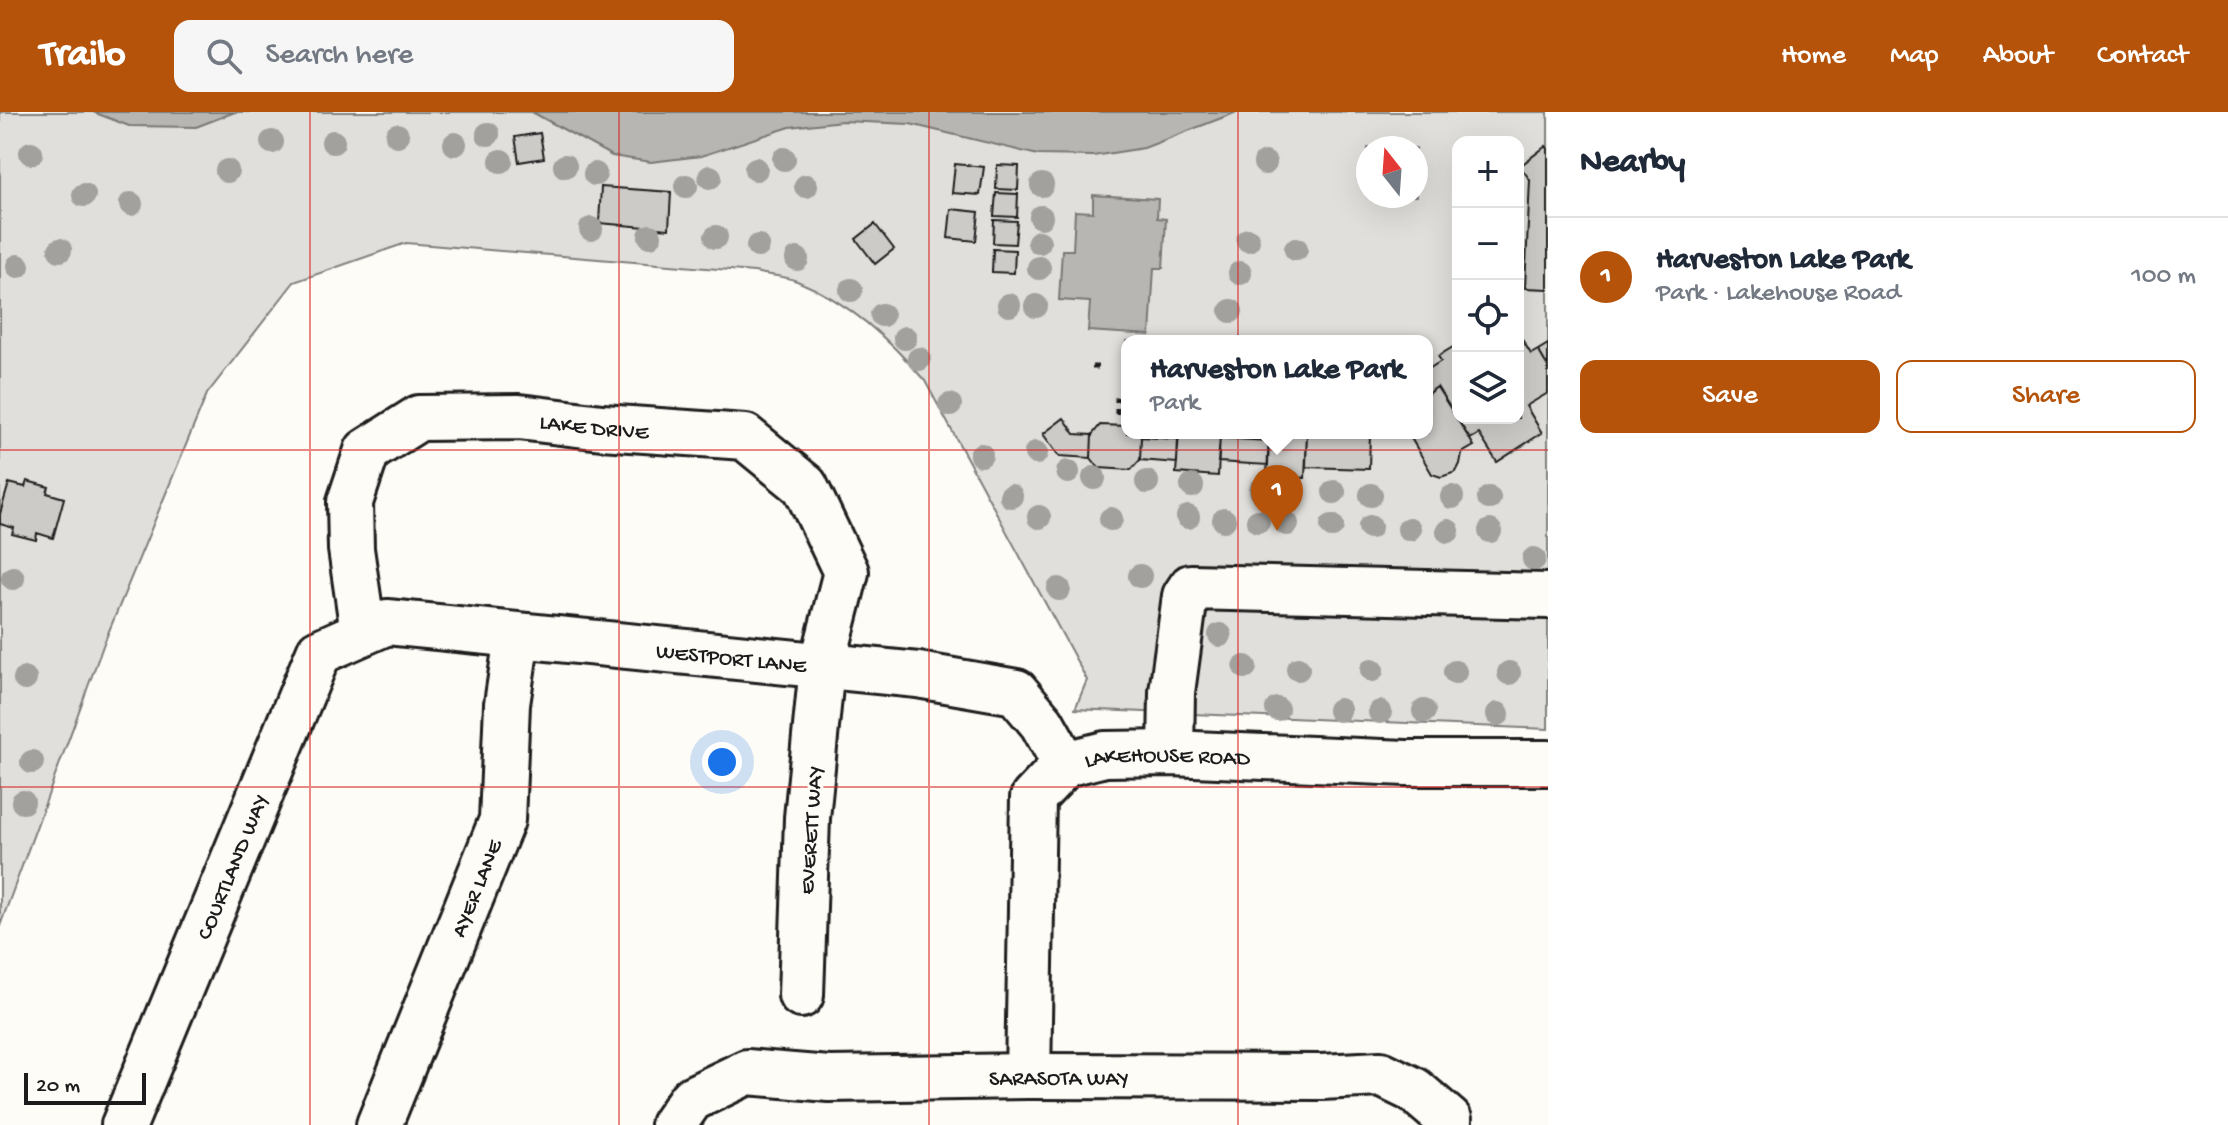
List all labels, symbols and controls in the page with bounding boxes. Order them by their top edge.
search box [174,20,734,92]
text: Trailo [40,34,126,78]
icon: search [202,34,246,78]
text: Search here [266,39,413,74]
text: Home [1781,40,1846,73]
text: Map [1890,40,1939,73]
text: About [1983,40,2053,73]
text: Contact [2097,40,2188,73]
north arrow [1356,136,1428,208]
map controls [1452,136,1524,424]
button: + [1452,136,1524,208]
text: Nearby [1580,144,1685,184]
button: − [1452,208,1524,280]
text: Harveston Lake Park [1656,244,1910,279]
text: 1 [1601,262,1611,293]
text: 100 m [2131,262,2196,293]
text: Park · Lakehouse Road [1656,279,1901,310]
button: locate [1452,280,1524,352]
popup [1121,335,1433,439]
button: layers [1452,352,1524,424]
text: Harveston Lake Park [1150,354,1404,389]
button: Save [1580,360,1880,433]
button: Share [1896,360,2196,433]
text: Park [1150,389,1200,420]
street label: LAKE DRIVE [538,411,651,447]
pin: 1 [1251,465,1303,531]
street label: WESTPORT LANE [655,640,809,681]
your location [702,742,742,782]
street label: LAKEHOUSE ROAD [1082,744,1251,776]
street label: EVERETT WAY [796,765,830,895]
street label: COURTLAND WAY [193,791,276,944]
street label: AYER LANE [447,835,510,942]
street label: SARASOTA WAY [989,1067,1129,1094]
scale bar [24,1069,146,1105]
text: 20 m [36,1074,80,1100]

